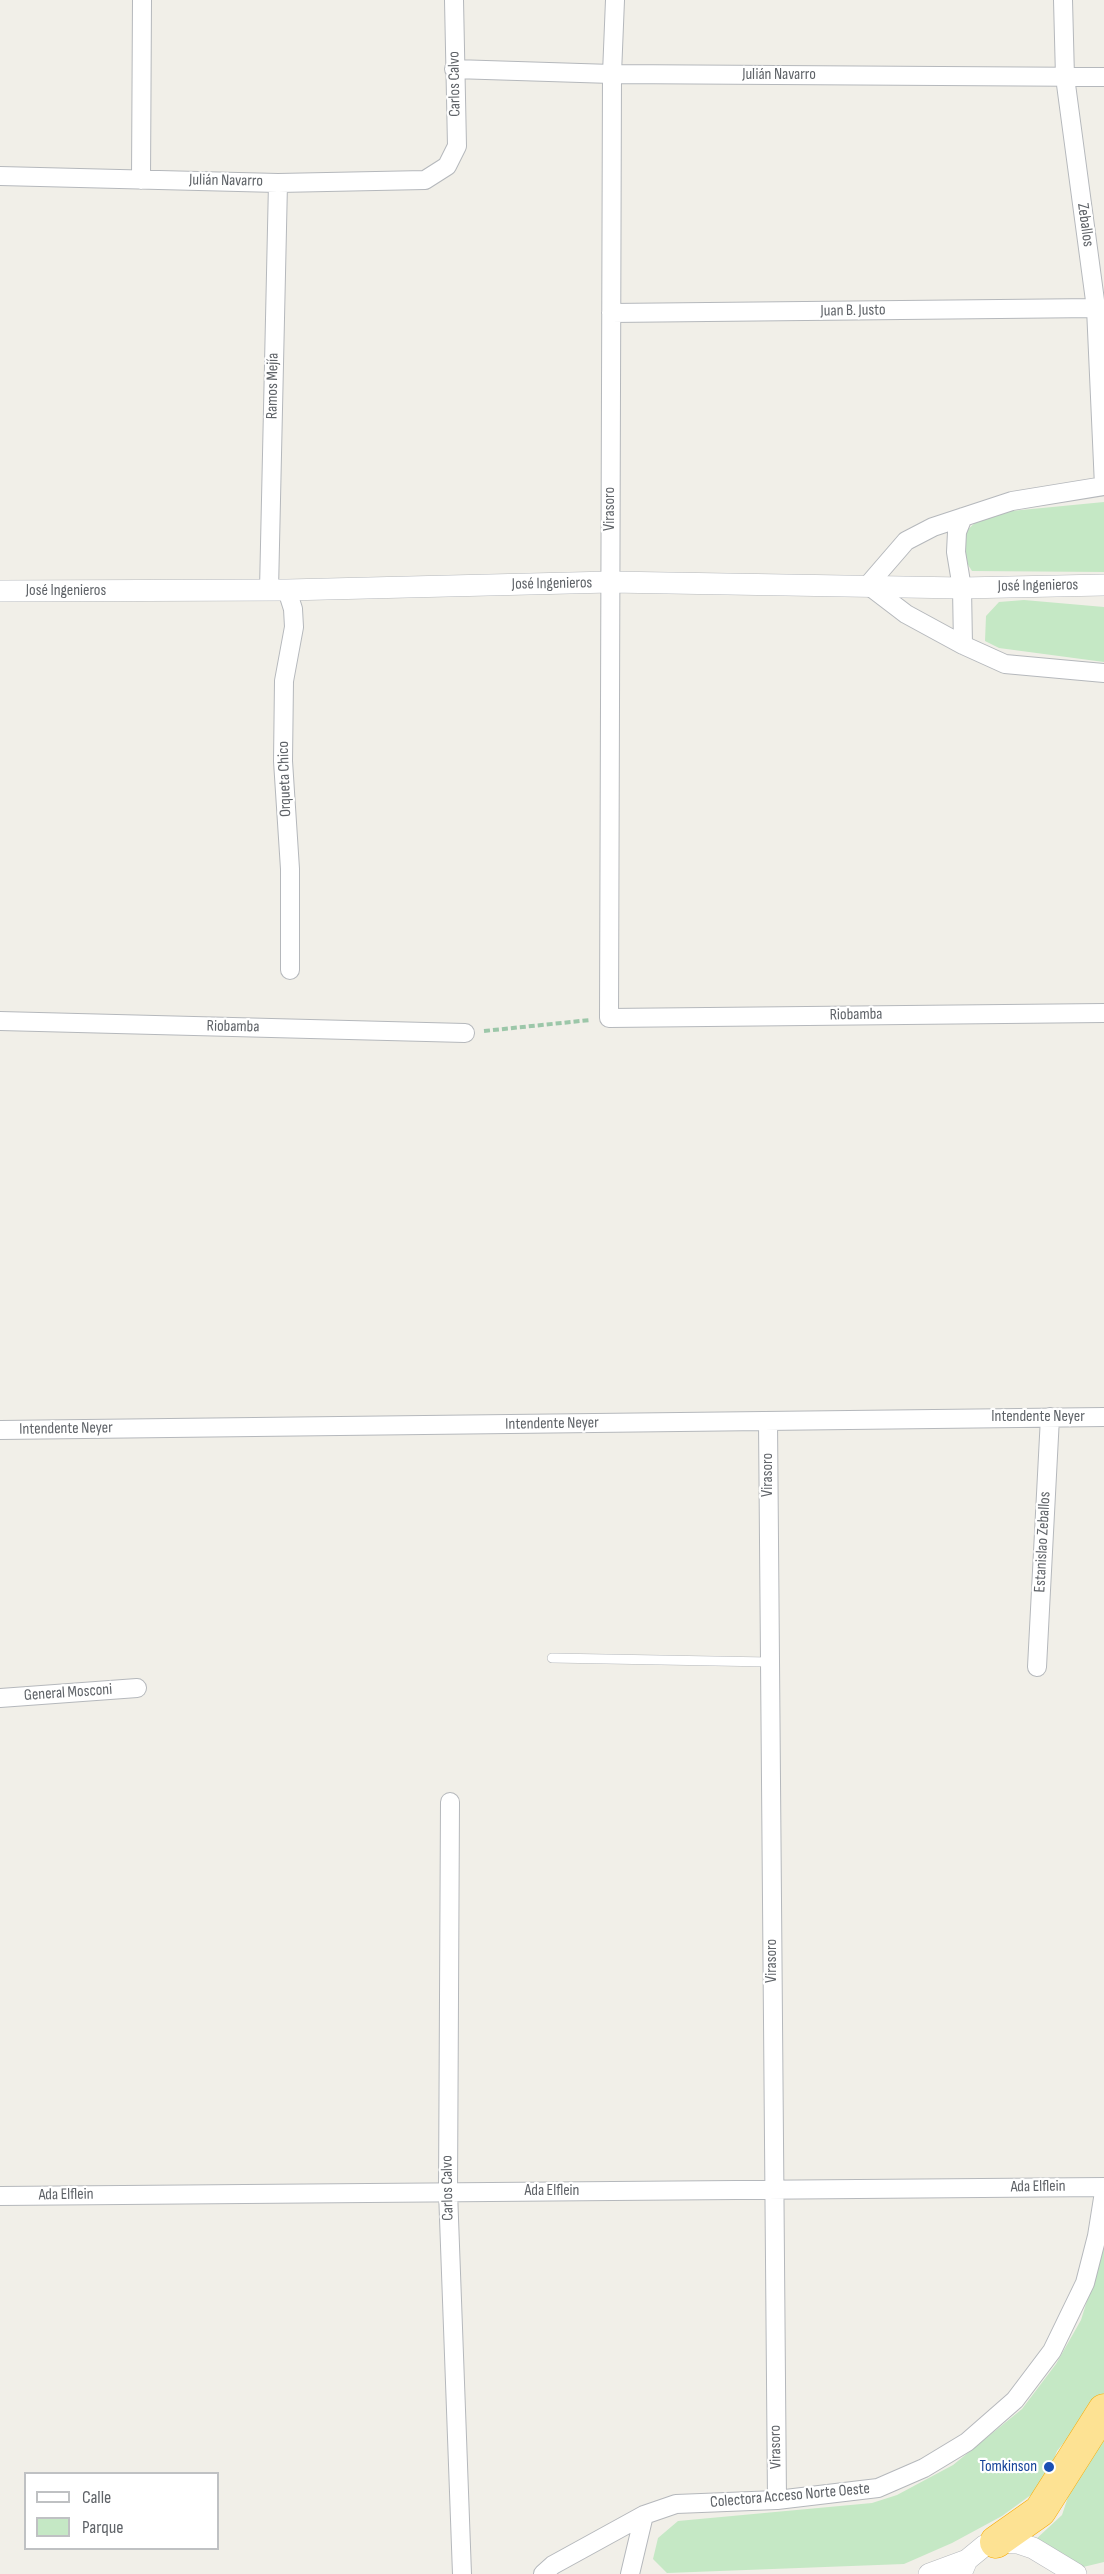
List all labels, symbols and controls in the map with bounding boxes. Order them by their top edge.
street label: Carlos Calvo [445,51,465,117]
street label: Julián Navarro [742,65,816,85]
street label: Julián Navarro [189,171,263,191]
street label: Zeballos [1072,202,1098,248]
street label: Juan B. Justo [820,301,886,321]
street label: Ramos Mejía [263,353,283,419]
street label: Virasoro [600,487,620,531]
street label: José Ingenieros [512,574,592,594]
street label: José Ingenieros [998,576,1078,596]
street label: José Ingenieros [26,581,106,601]
street label: Orqueta Chico [274,741,296,817]
street label: Riobamba [829,1005,883,1025]
street label: Riobamba [206,1017,260,1037]
street label: Intendente Neyer [991,1407,1085,1427]
street label: Intendente Neyer [505,1414,599,1434]
street label: Intendente Neyer [19,1419,113,1439]
street label: Virasoro [758,1453,778,1497]
street label: Estanislao Zeballos [1031,1491,1055,1593]
street label: General Mosconi [23,1680,113,1706]
street label: Virasoro [762,1939,782,1983]
street label: Carlos Calvo [438,2155,458,2221]
street label: Ada Elflein [1010,2177,1066,2197]
street label: Ada Elflein [525,2181,579,2201]
street label: Ada Elflein [38,2185,94,2205]
street label: Virasoro [766,2425,786,2469]
place label: Tomkinson [979,2457,1037,2477]
marker: Tomkinson [1042,2460,1056,2474]
legend [24,2472,219,2550]
street label: Colectora Acceso Norte Oeste [709,2479,871,2513]
text: Calle [82,2487,111,2508]
text: Parque [82,2517,123,2538]

